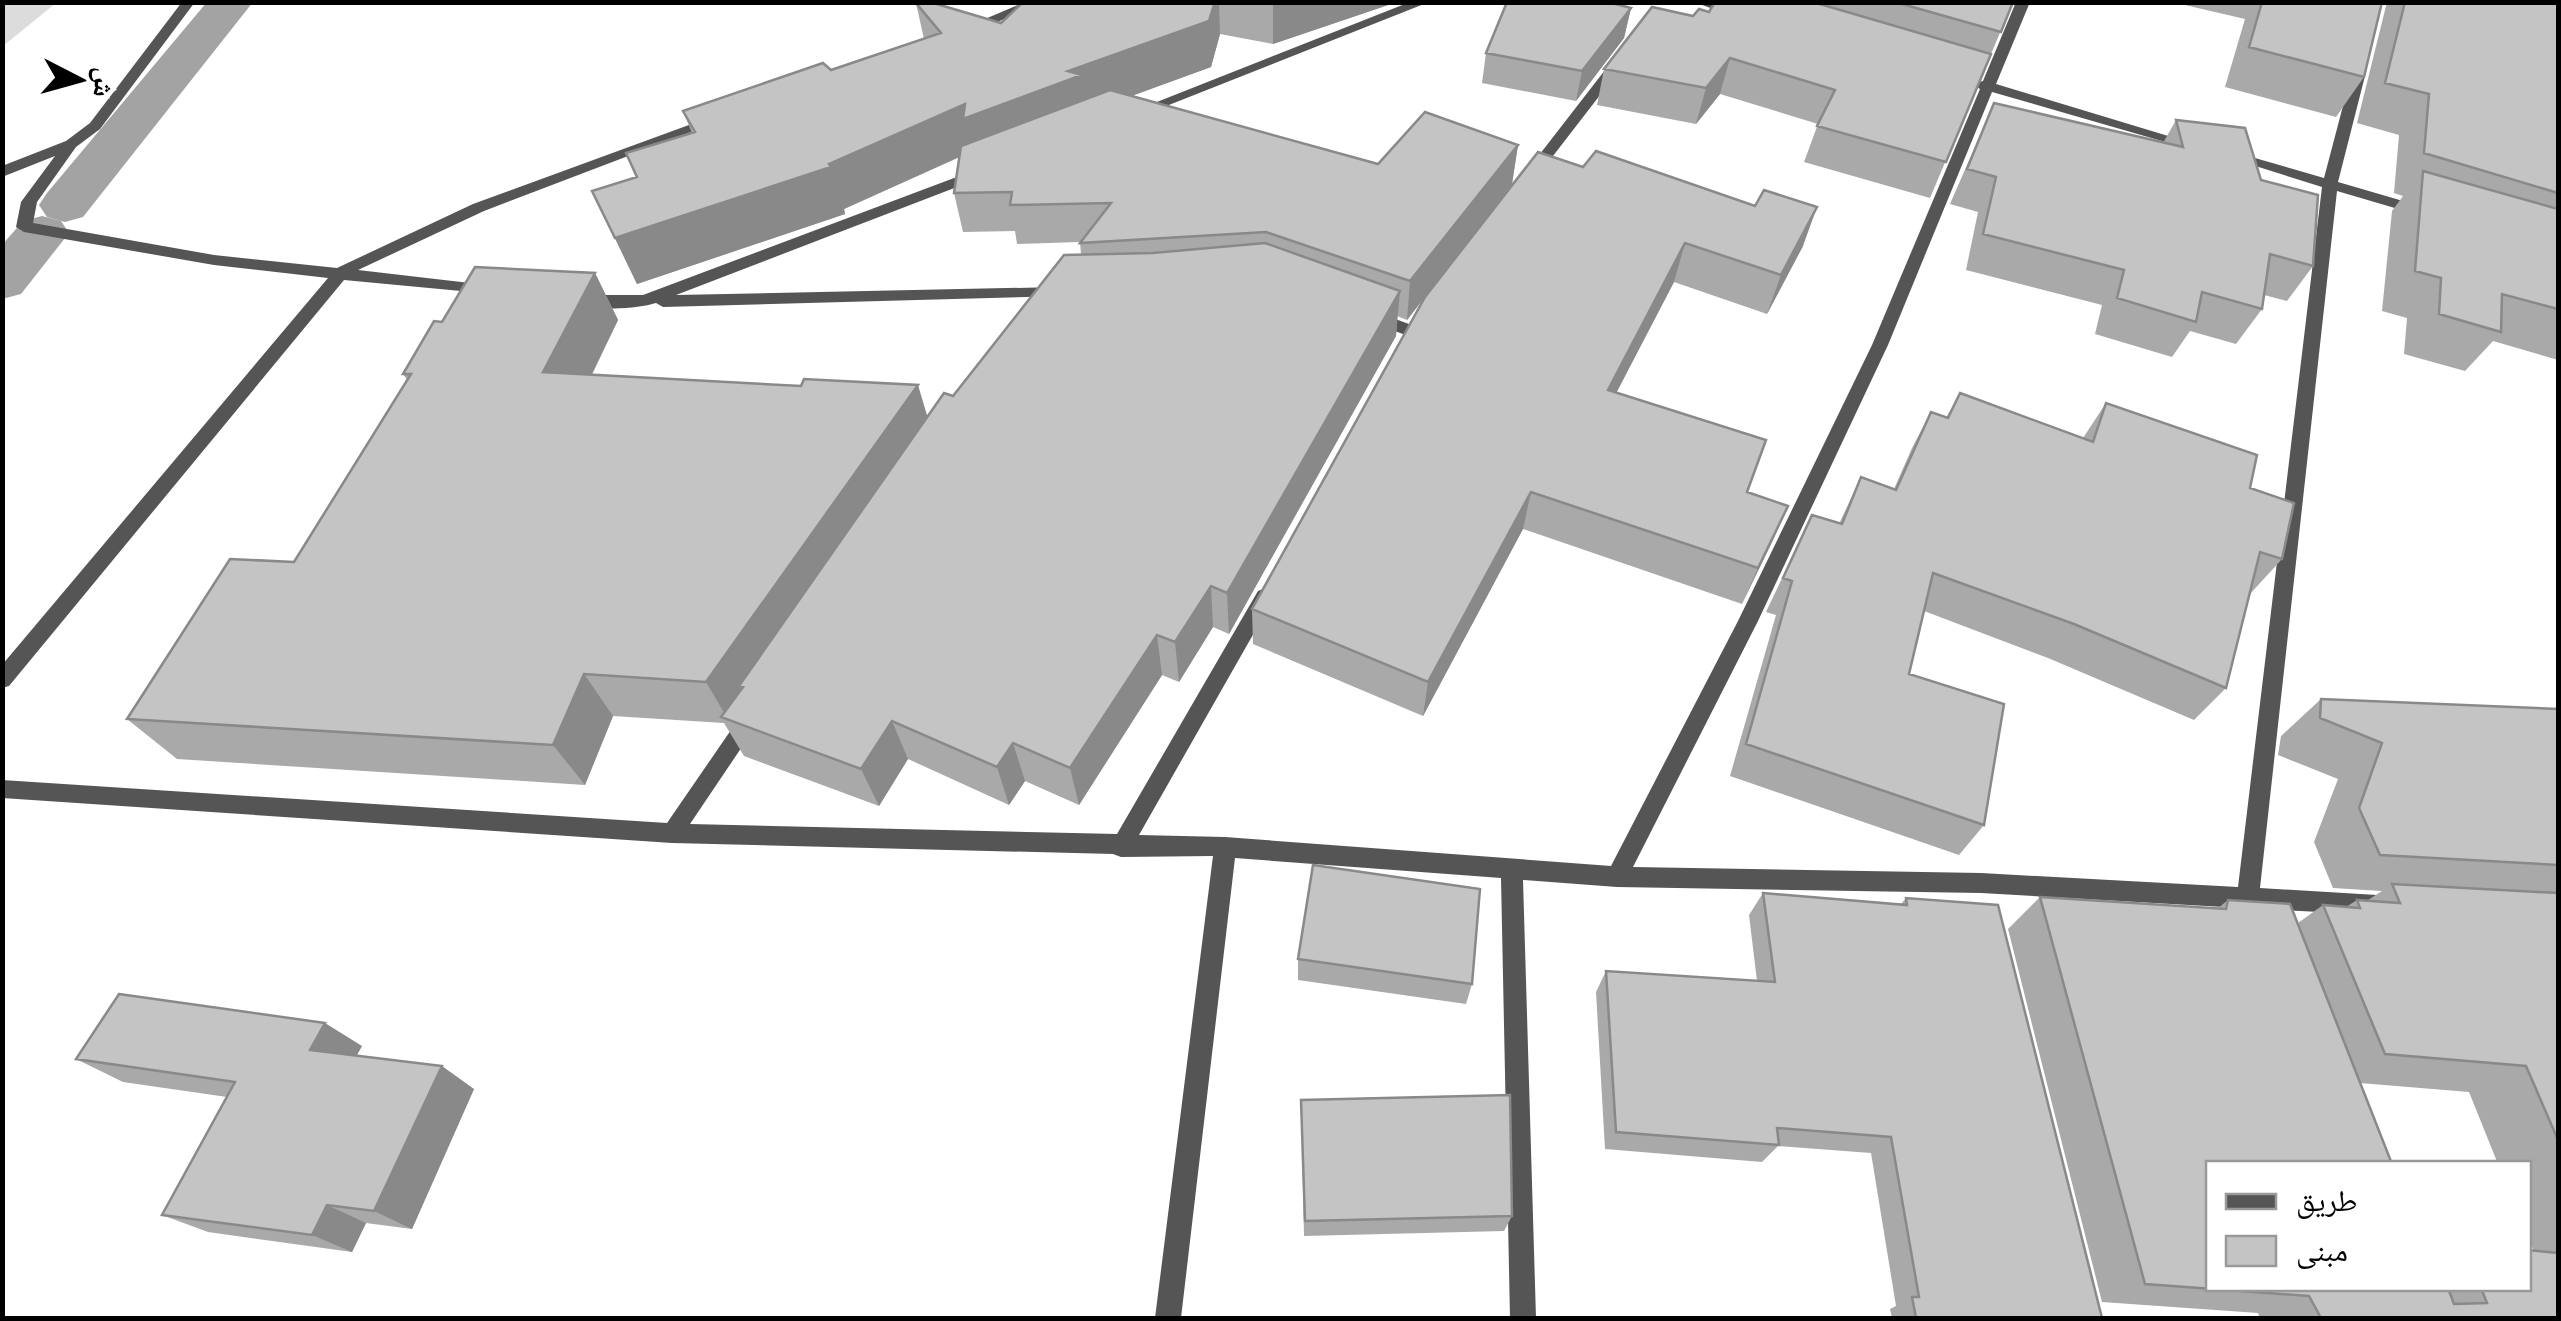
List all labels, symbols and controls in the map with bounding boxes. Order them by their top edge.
north arrow [30,30,130,130]
text: ش [85,66,122,99]
legend [2206,1161,2531,1291]
text: طريق [2296,1183,2357,1220]
text: مبنى [2296,1233,2348,1270]

